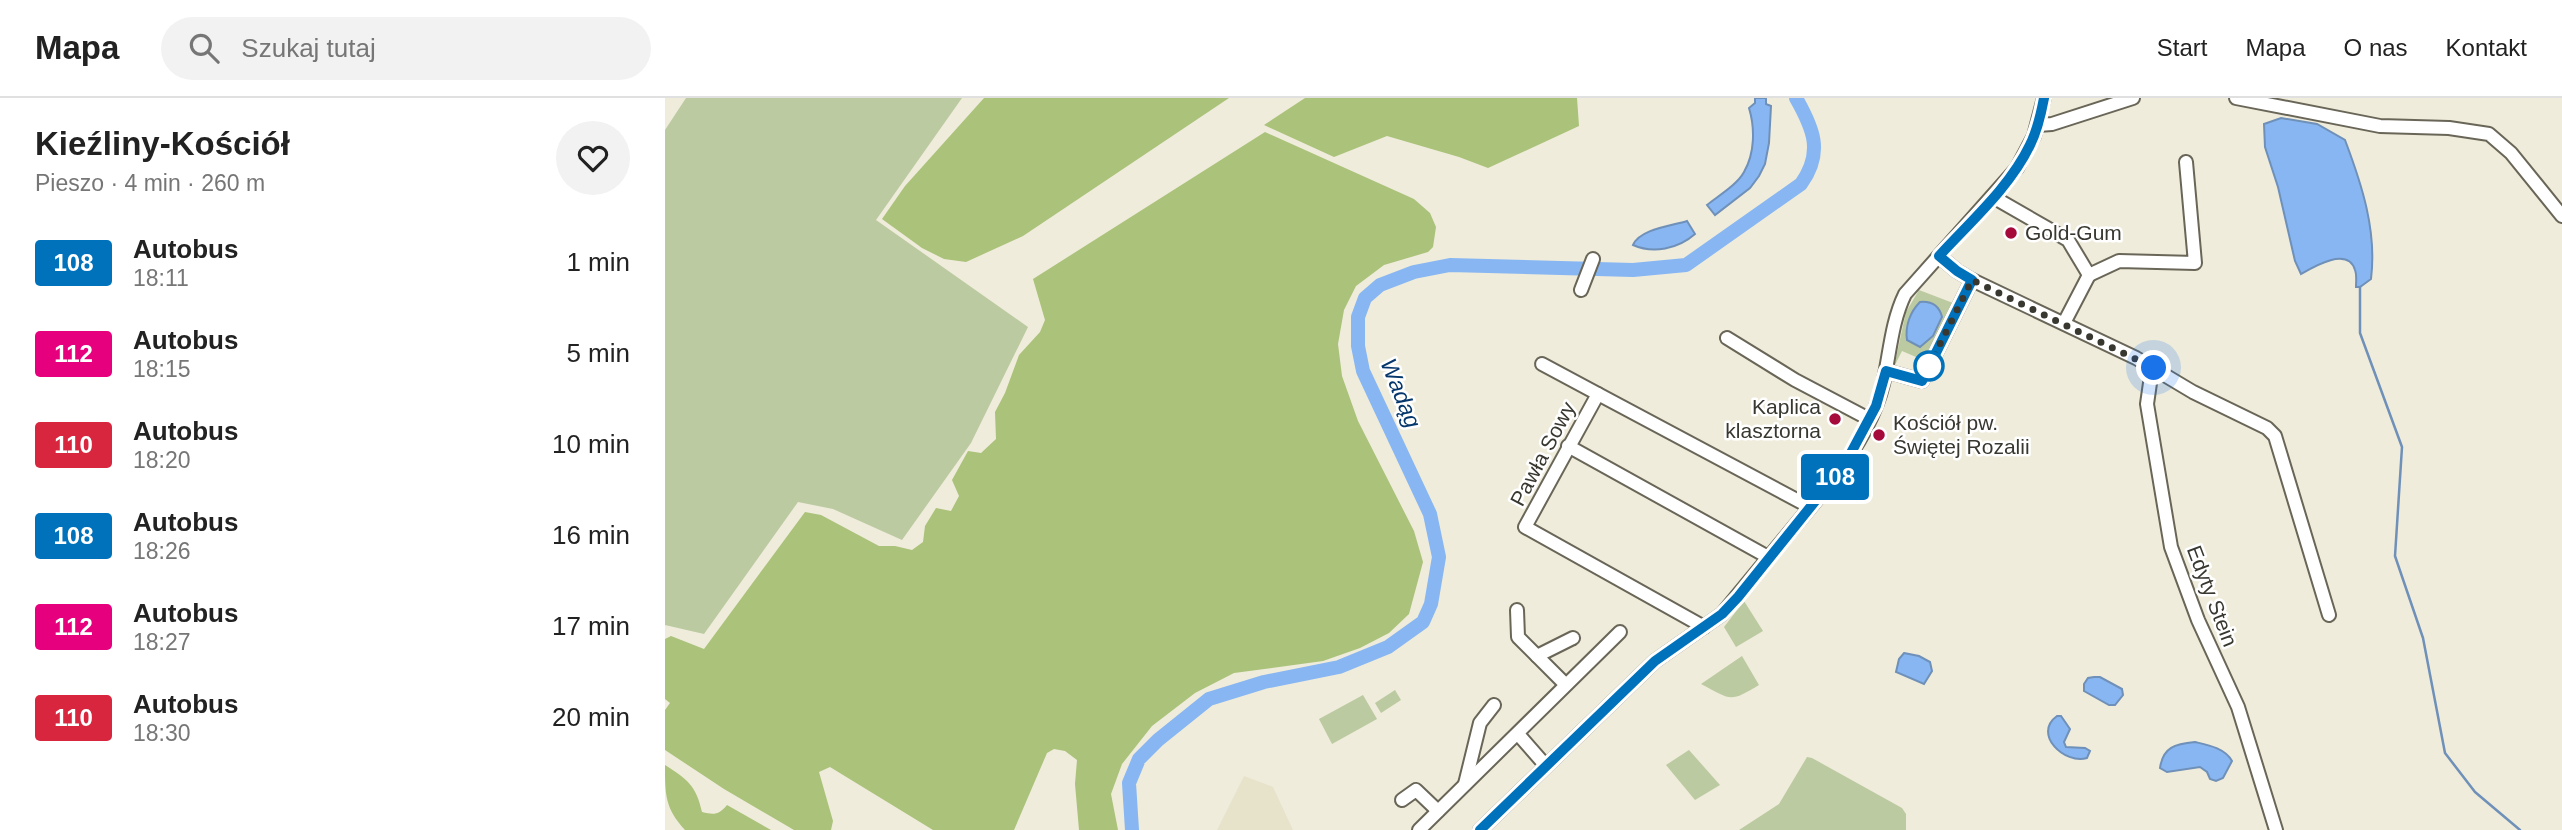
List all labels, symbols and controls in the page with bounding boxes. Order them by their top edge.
search box [161,17,651,80]
text: Mapa [35,29,119,66]
icon: search [185,29,223,67]
text: Szukaj tutaj [241,33,376,63]
text: Start [2157,34,2208,61]
text: Mapa [2246,34,2306,61]
text: O nas [2344,34,2408,61]
text: Kontakt [2446,34,2527,61]
button: heart [556,121,630,195]
text: Kieźliny-Kościół [35,125,290,162]
text: Pieszo · 4 min · 260 m [35,170,265,196]
place label: Gold-Gum [2025,221,2122,244]
marker: Gold-Gum [2003,225,2019,241]
text: Autobus [133,234,238,264]
text: 1 min [566,247,630,277]
text: 108 [53,249,94,276]
text: 18:11 [133,265,189,291]
text: Autobus [133,325,238,355]
text: 5 min [566,338,630,368]
text: 112 [54,340,93,367]
your location [2136,350,2171,385]
unlabelled marker [1914,351,1944,381]
water label: Wadąg [1375,355,1427,432]
text: 18:15 [133,356,191,382]
place label: Kaplica klasztorna [1725,395,1821,442]
street label: Pawła Sowy [1506,397,1580,510]
marker: Kaplica klasztorna [1827,411,1843,427]
place label: Kościół pw. Świętej Rozalii [1893,411,2030,458]
text: Autobus [133,416,238,446]
marker: Kościół pw. Świętej Rozalii [1871,427,1887,443]
text: 10 min [552,429,630,459]
text: 110 [54,431,93,458]
text: 18:20 [133,447,191,473]
line badge: 108 [1795,454,1875,500]
text: 108 [1815,463,1855,490]
text: Autobus [133,507,238,537]
text: 16 min [552,520,630,550]
text: 108 [53,522,94,549]
text: 18:26 [133,538,191,564]
street label: Edyty Stein [2183,542,2242,650]
text: Autobus [133,598,238,628]
text: 17 min [552,611,630,641]
text: 112 [54,613,93,640]
text: 18:27 [133,629,191,655]
text: Autobus [133,689,238,719]
text: 20 min [552,702,630,732]
text: 110 [54,704,93,731]
text: 18:30 [133,720,191,746]

